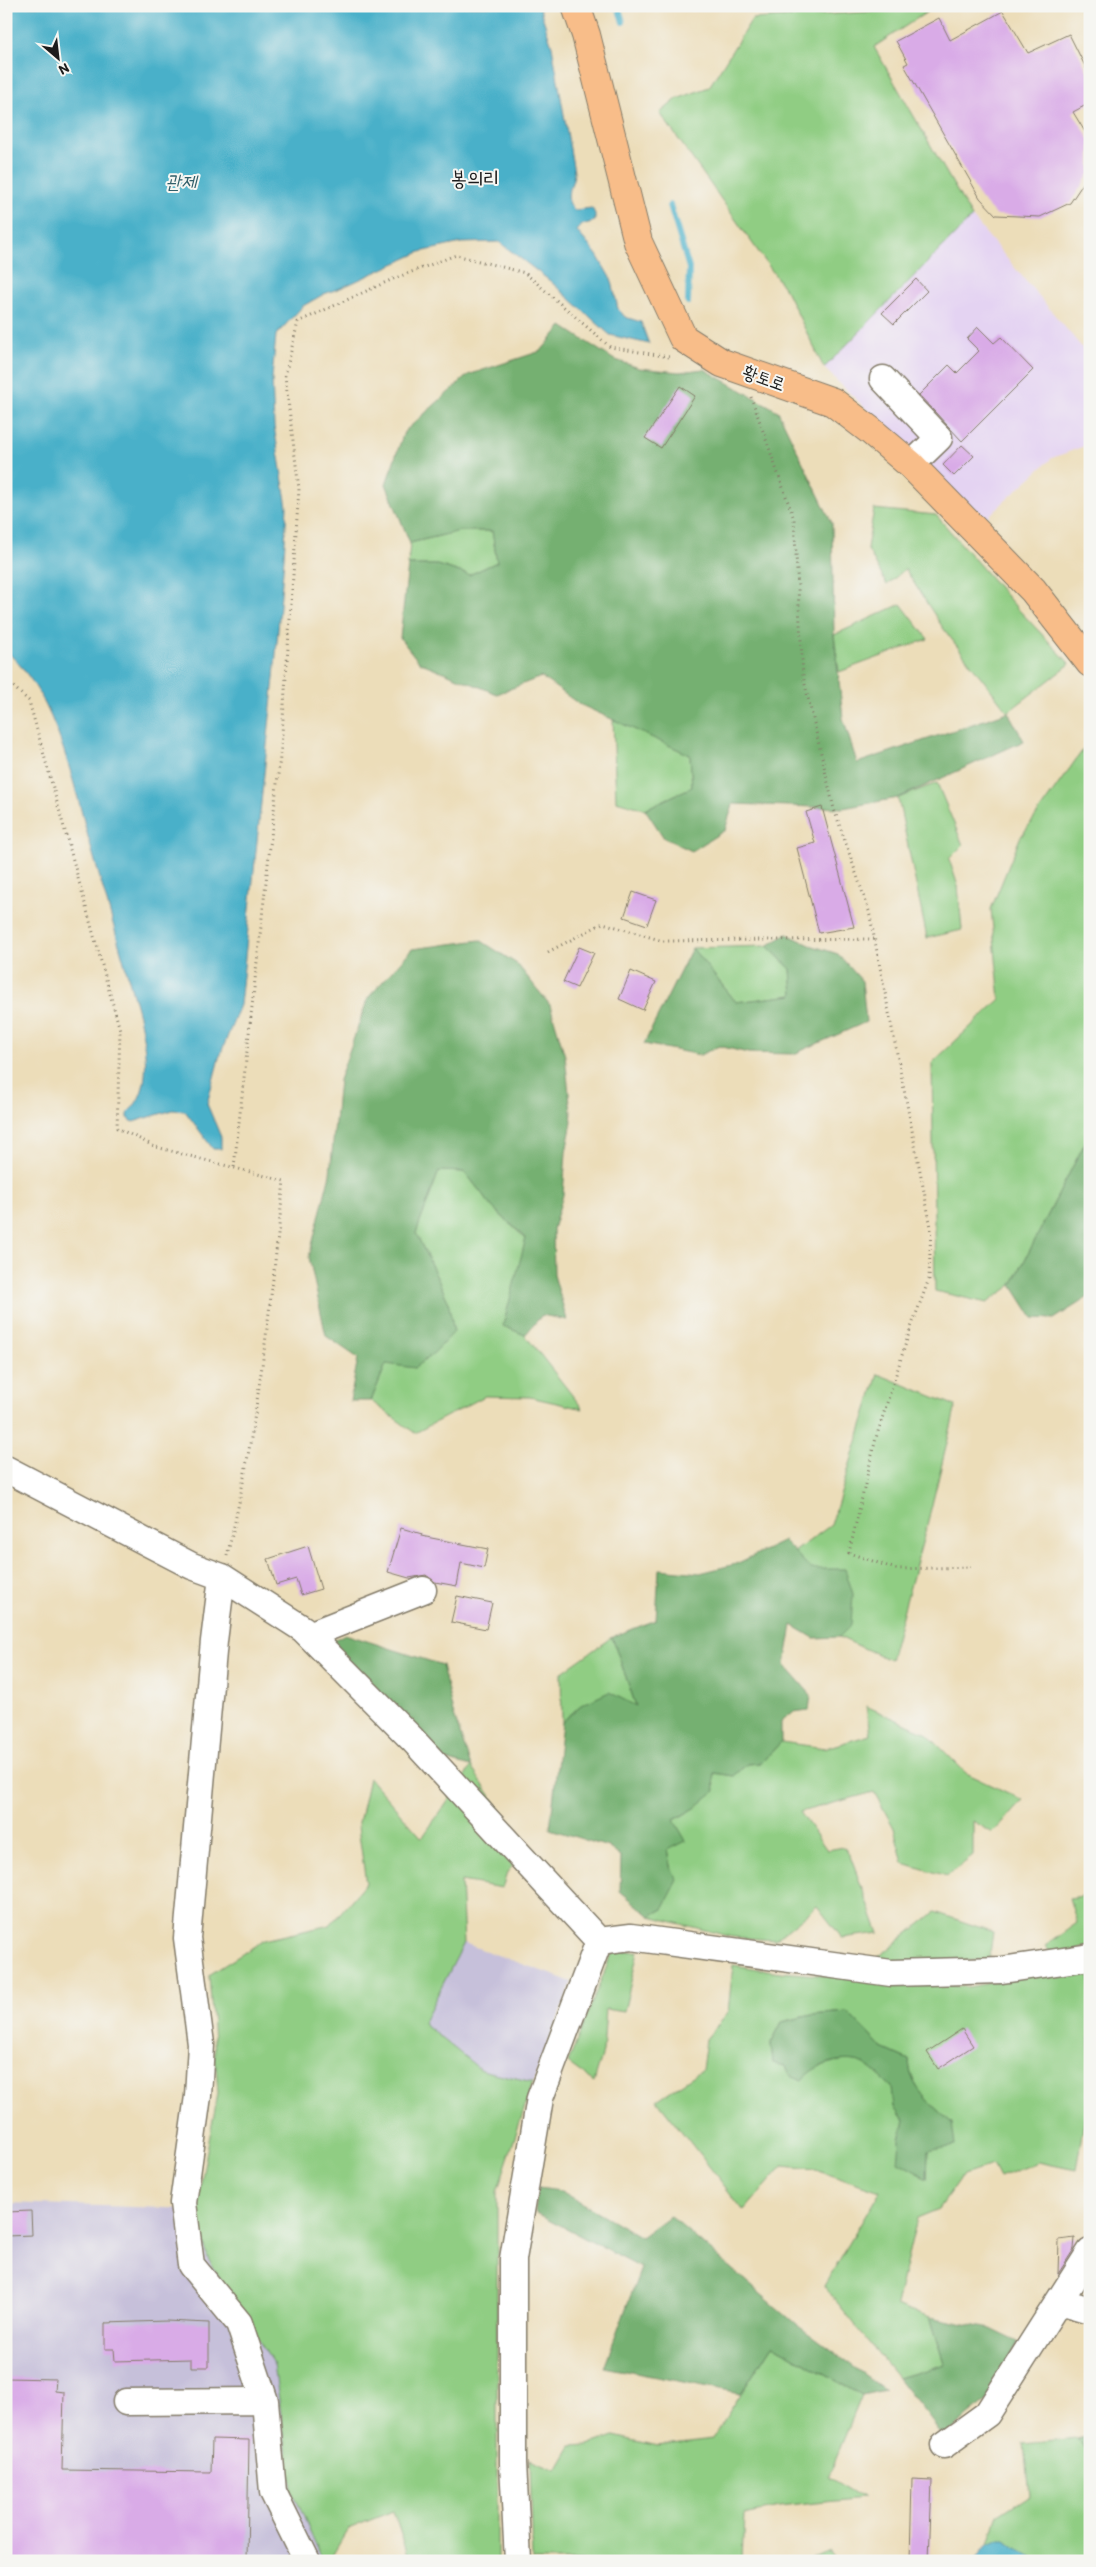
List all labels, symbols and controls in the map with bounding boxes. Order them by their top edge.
north arrow [32,32,82,82]
text: N [56,59,72,79]
district label: 봉의리 [451,166,499,190]
water label: 관제 [166,170,199,193]
street label: 황토로 [740,360,788,396]

